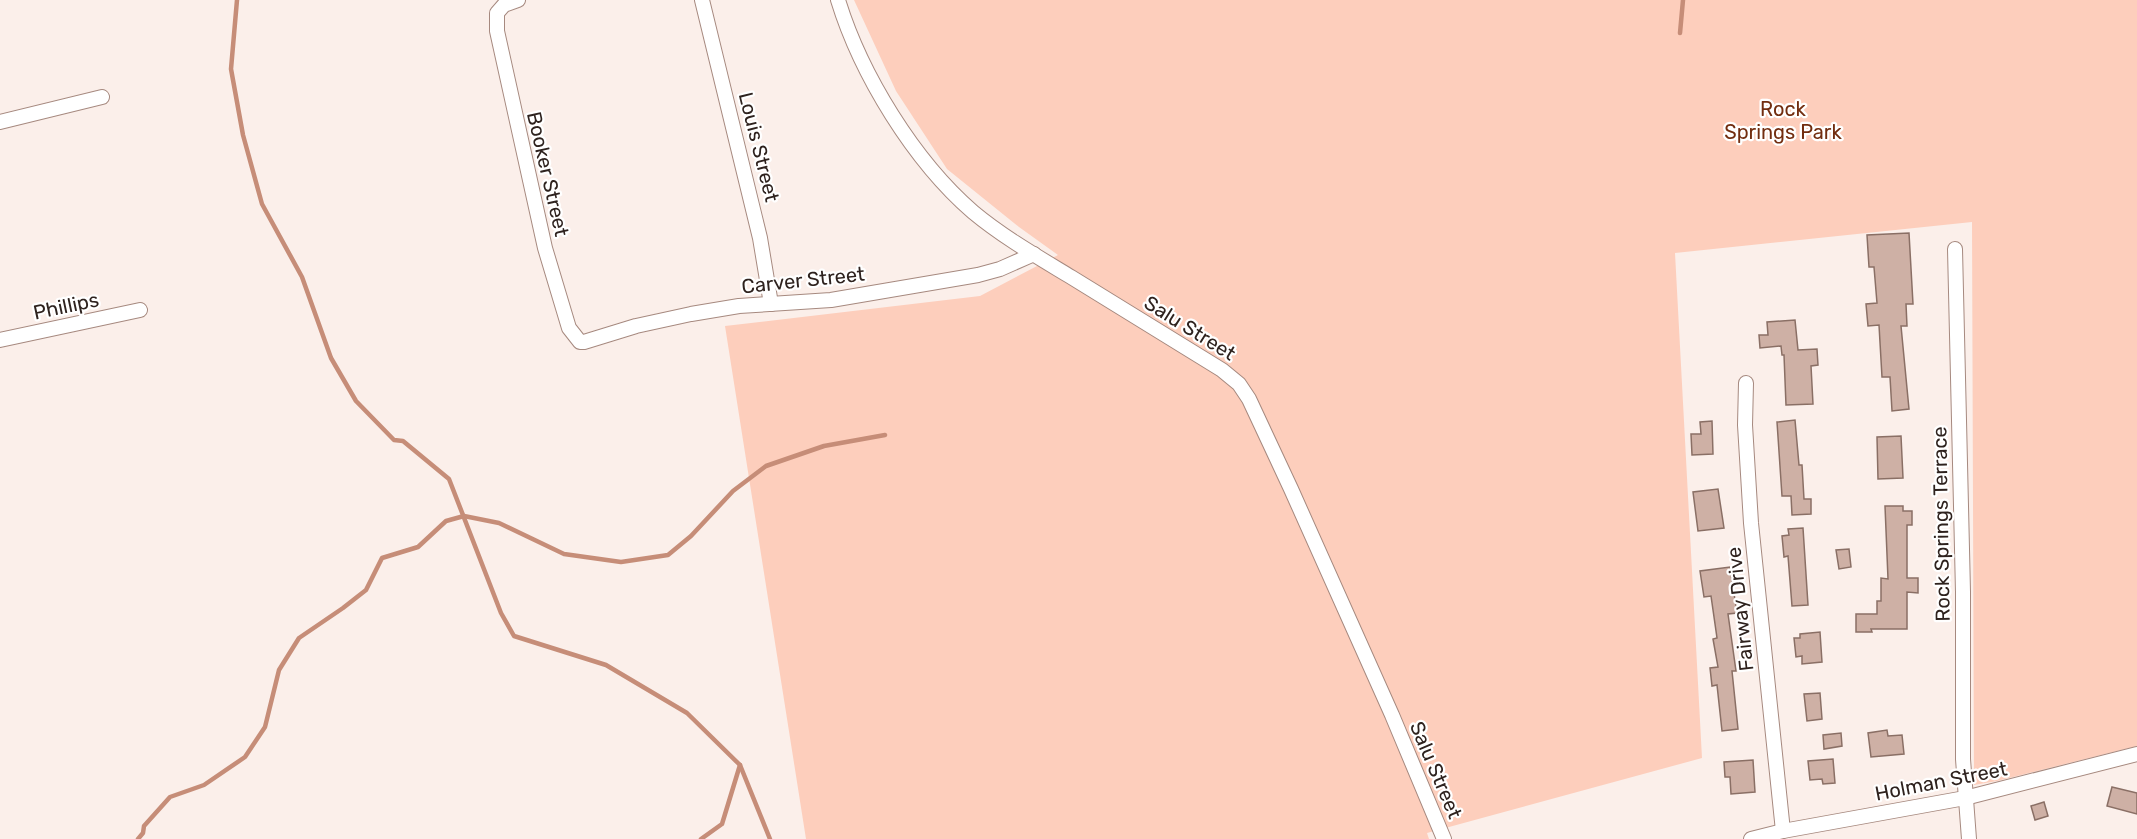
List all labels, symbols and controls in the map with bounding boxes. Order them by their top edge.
street label: Louis Street [734,90,784,205]
park label: Rock Springs Park [1724,97,1842,144]
street label: Booker Street [522,109,574,239]
street label: Carver Street [740,262,866,298]
street label: Phillips [31,287,101,325]
street label: Salu Street [1140,291,1240,366]
street label: Rock Springs Terrace [1927,426,1955,622]
street label: Fairway Drive [1722,546,1758,672]
street label: Salu Street [1405,718,1467,822]
street label: Holman Street [1873,756,2009,806]

